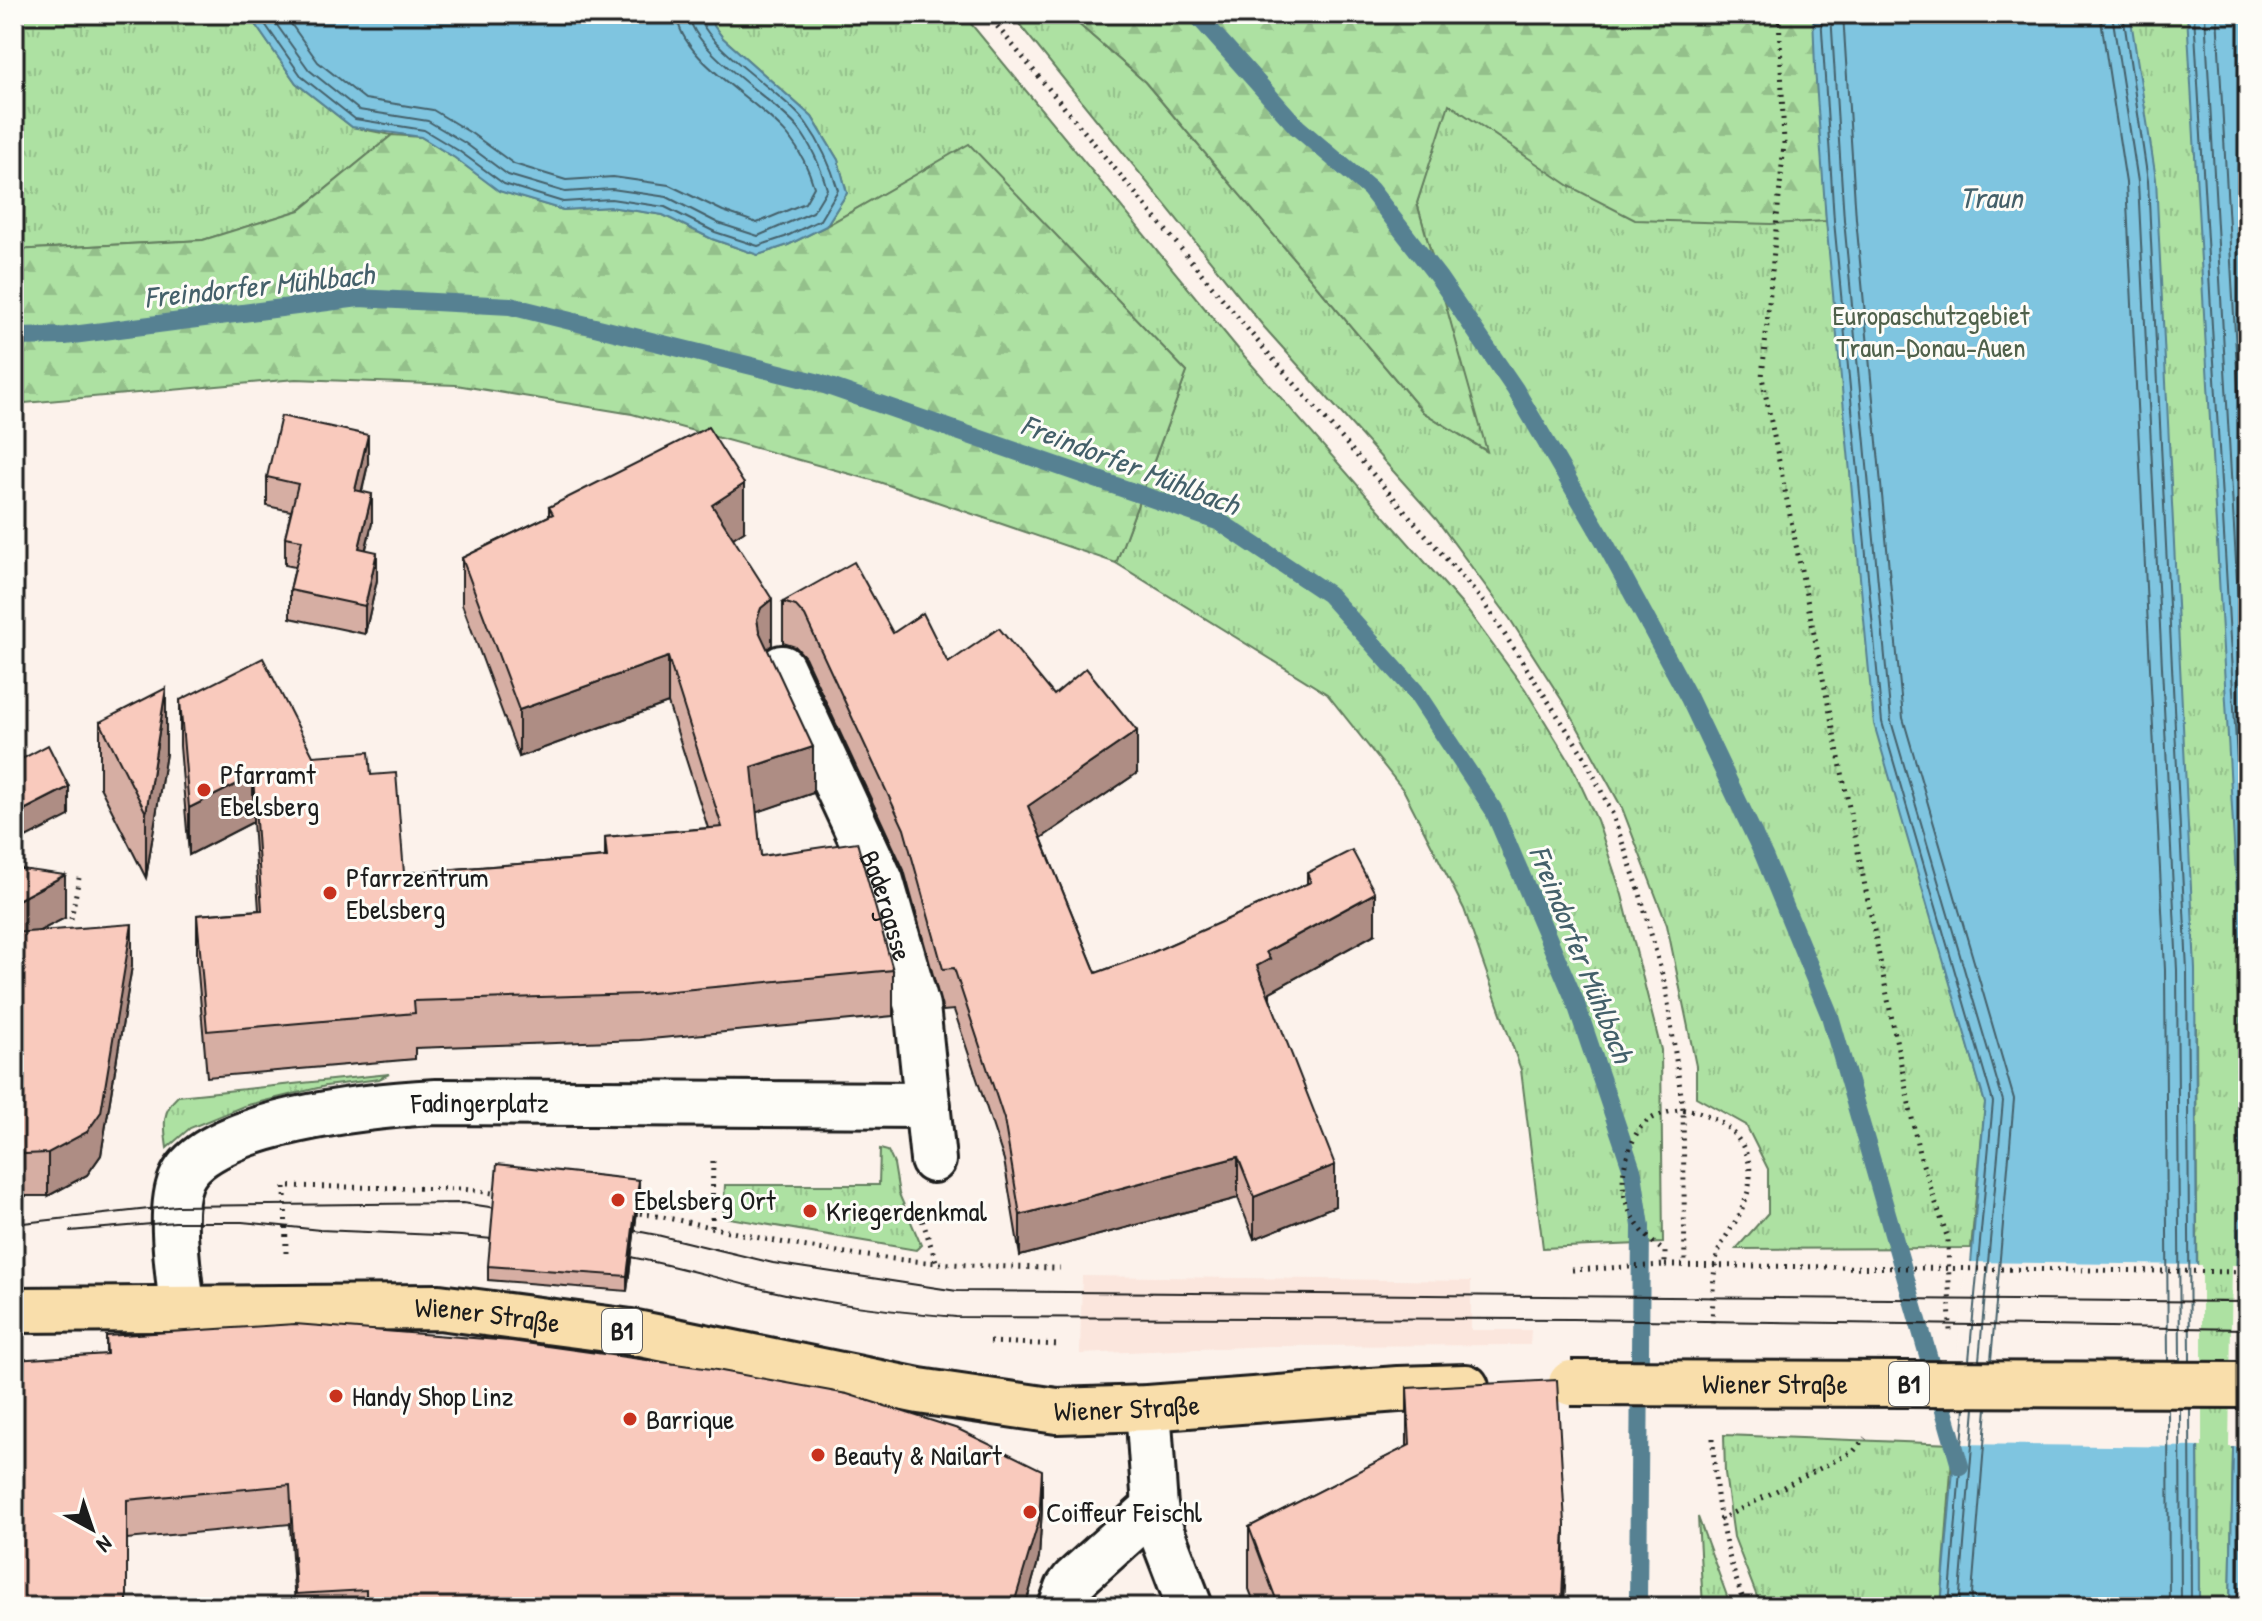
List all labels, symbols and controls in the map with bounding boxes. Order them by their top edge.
water label: Traun [1960,177,2025,217]
water label: Freindorfer Mühlbach [142,253,378,317]
park label: Europaschutzgebiet Traun-Donau-Auen [1832,296,2030,366]
water label: Freindorfer Mühlbach [1016,404,1247,525]
place label: Pfarramt Ebelsberg [220,755,319,825]
marker: Pfarramt Ebelsberg [195,781,213,799]
water label: Freindorfer Mühlbach [1520,839,1645,1070]
street label: Badergasse [850,844,922,965]
place label: Pfarrzentrum Ebelsberg [346,858,489,928]
marker: Pfarrzentrum Ebelsberg [321,884,339,902]
street label: Fadingerplatz [409,1083,549,1123]
place label: Ebelsberg Ort [634,1181,776,1219]
marker: Ebelsberg Ort [609,1191,627,1209]
place label: Kriegerdenkmal [826,1192,988,1230]
marker: Kriegerdenkmal [801,1202,819,1220]
street label: Wiener Straße [415,1288,562,1342]
road number: B1 [602,1309,642,1353]
road number: B1 [1889,1362,1929,1406]
street label: Wiener Straße [1702,1364,1848,1403]
place label: Handy Shop Linz [352,1377,514,1415]
street label: Wiener Straße [1053,1385,1201,1430]
marker: Handy Shop Linz [327,1387,345,1405]
place label: Barrique [646,1400,734,1438]
marker: Barrique [621,1410,639,1428]
place label: Beauty & Nailart [834,1436,1002,1474]
marker: Beauty & Nailart [809,1446,827,1464]
north arrow [52,1489,132,1569]
place label: Coiffeur Feischl [1046,1493,1202,1531]
marker: Coiffeur Feischl [1021,1503,1039,1521]
text: N [91,1529,119,1560]

